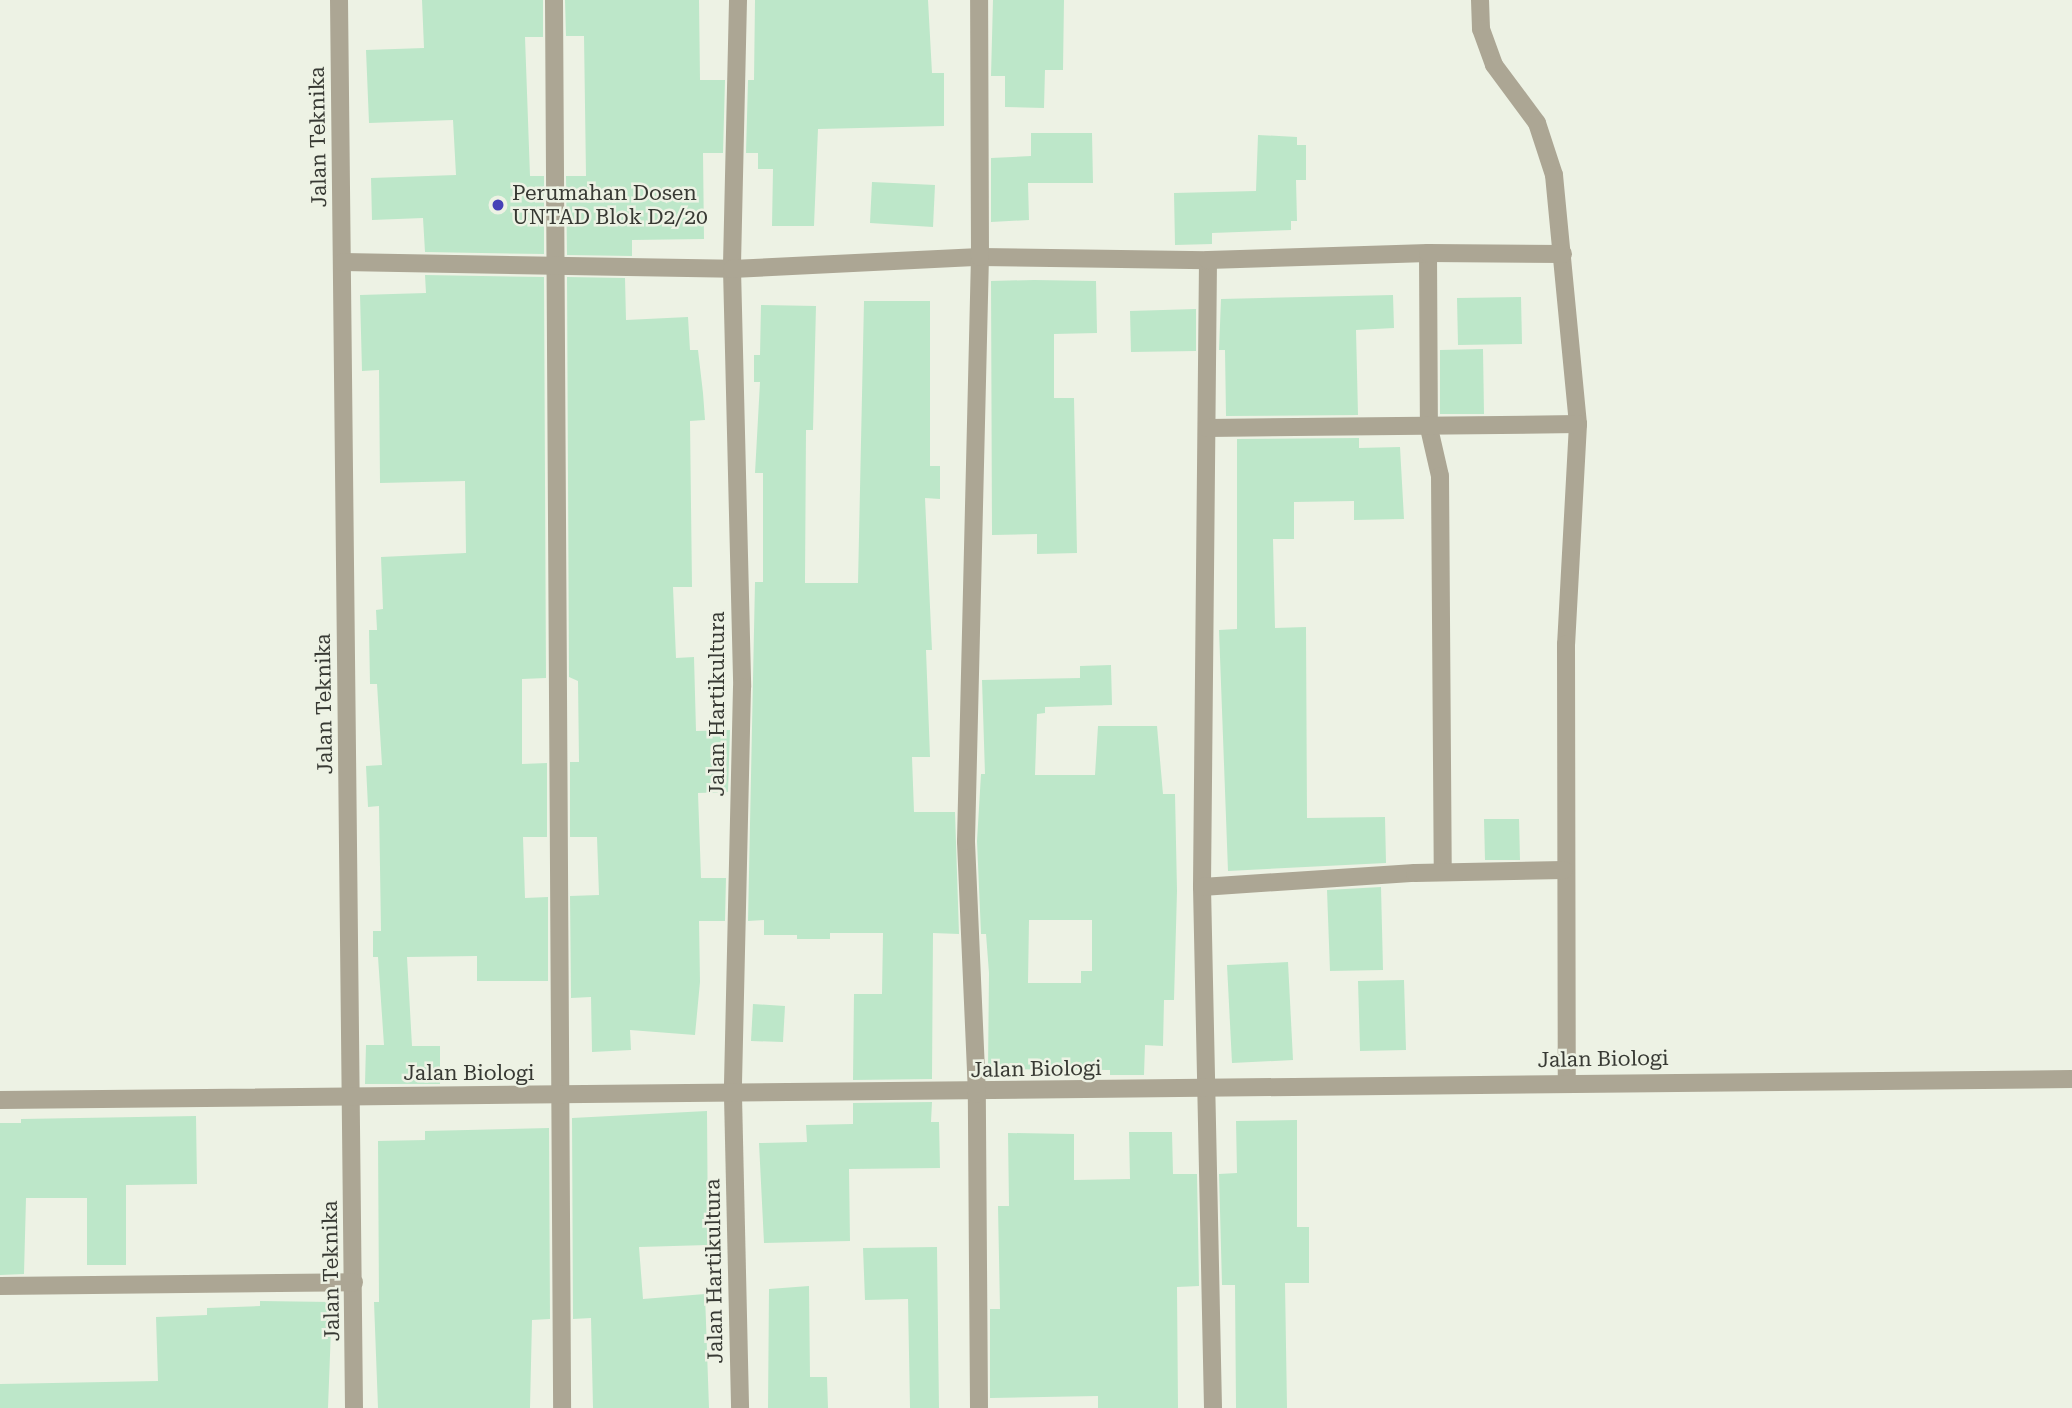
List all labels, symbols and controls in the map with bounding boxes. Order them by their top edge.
street label: Jalan Teknika [304,66,332,208]
place label: Perumahan Dosen UNTAD Blok D2/20 [512,180,708,230]
marker: Perumahan Dosen UNTAD Blok D2/20 [490,197,506,213]
street label: Jalan Hartikultura [704,611,730,797]
street label: Jalan Teknika [310,633,338,775]
street label: Jalan Biologi [1537,1045,1669,1073]
street label: Jalan Biologi [970,1055,1102,1083]
street label: Jalan Biologi [404,1060,534,1086]
street label: Jalan Hartikultura [700,1178,728,1364]
street label: Jalan Teknika [317,1200,345,1342]

